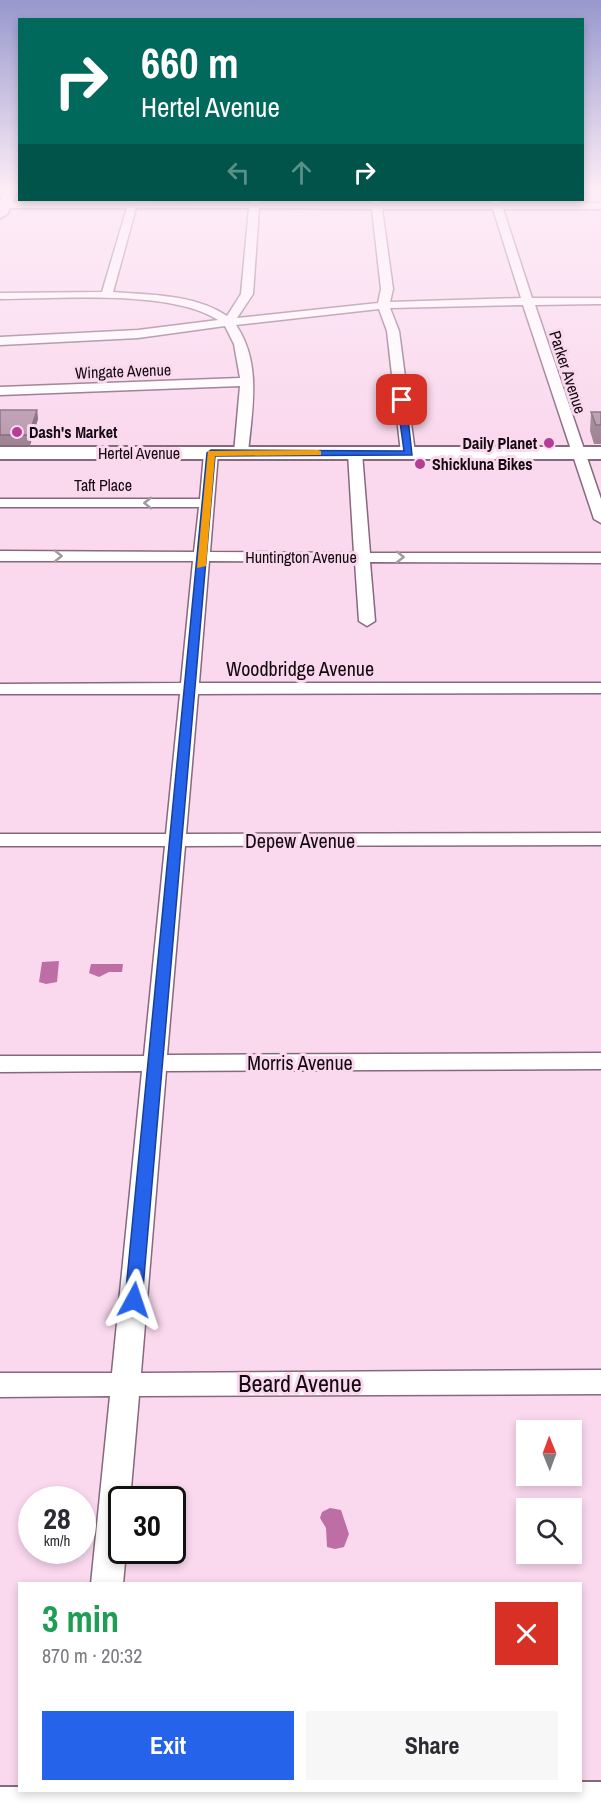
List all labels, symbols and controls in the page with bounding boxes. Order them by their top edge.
text: 660 m [141,35,239,91]
icon: right [42,42,120,120]
text: Hertel Avenue [141,89,280,125]
icon: left [222,156,255,189]
icon: ahead [285,156,318,189]
icon: right [348,156,381,189]
street label: Parker Avenue [544,328,592,416]
street label: Wingate Avenue [75,358,171,384]
pin [376,374,427,425]
icon: arrive [385,383,418,416]
place label: Dash's Market [29,421,118,443]
marker: Dash's Market [10,425,24,439]
place label: Daily Planet [463,432,538,454]
marker: Daily Planet [542,436,556,450]
street label: Hertel Avenue [98,442,180,464]
place label: Shickluna Bikes [432,453,533,475]
marker: Shickluna Bikes [413,457,427,471]
street label: Taft Place [74,474,132,496]
one-way arrow [144,497,153,509]
street label: Huntington Avenue [245,546,357,568]
one-way arrow [54,550,63,562]
one-way arrow [396,551,405,564]
street label: Woodbridge Avenue [226,655,374,682]
street label: Depew Avenue [245,827,355,854]
street label: Morris Avenue [247,1049,353,1076]
position arrow [102,1268,166,1332]
street label: Beard Avenue [238,1367,362,1399]
north arrow [516,1420,582,1486]
map controls [516,1420,582,1564]
speed limit sign: 30 [108,1486,186,1564]
text: 28 [43,1498,71,1538]
button: search [516,1498,582,1564]
text: km/h [44,1530,70,1551]
text: 3 min [42,1595,119,1643]
button: close [495,1602,558,1665]
text: 870 m · 20:32 [42,1642,142,1669]
button: Exit [42,1711,294,1780]
button: Share [306,1711,558,1780]

